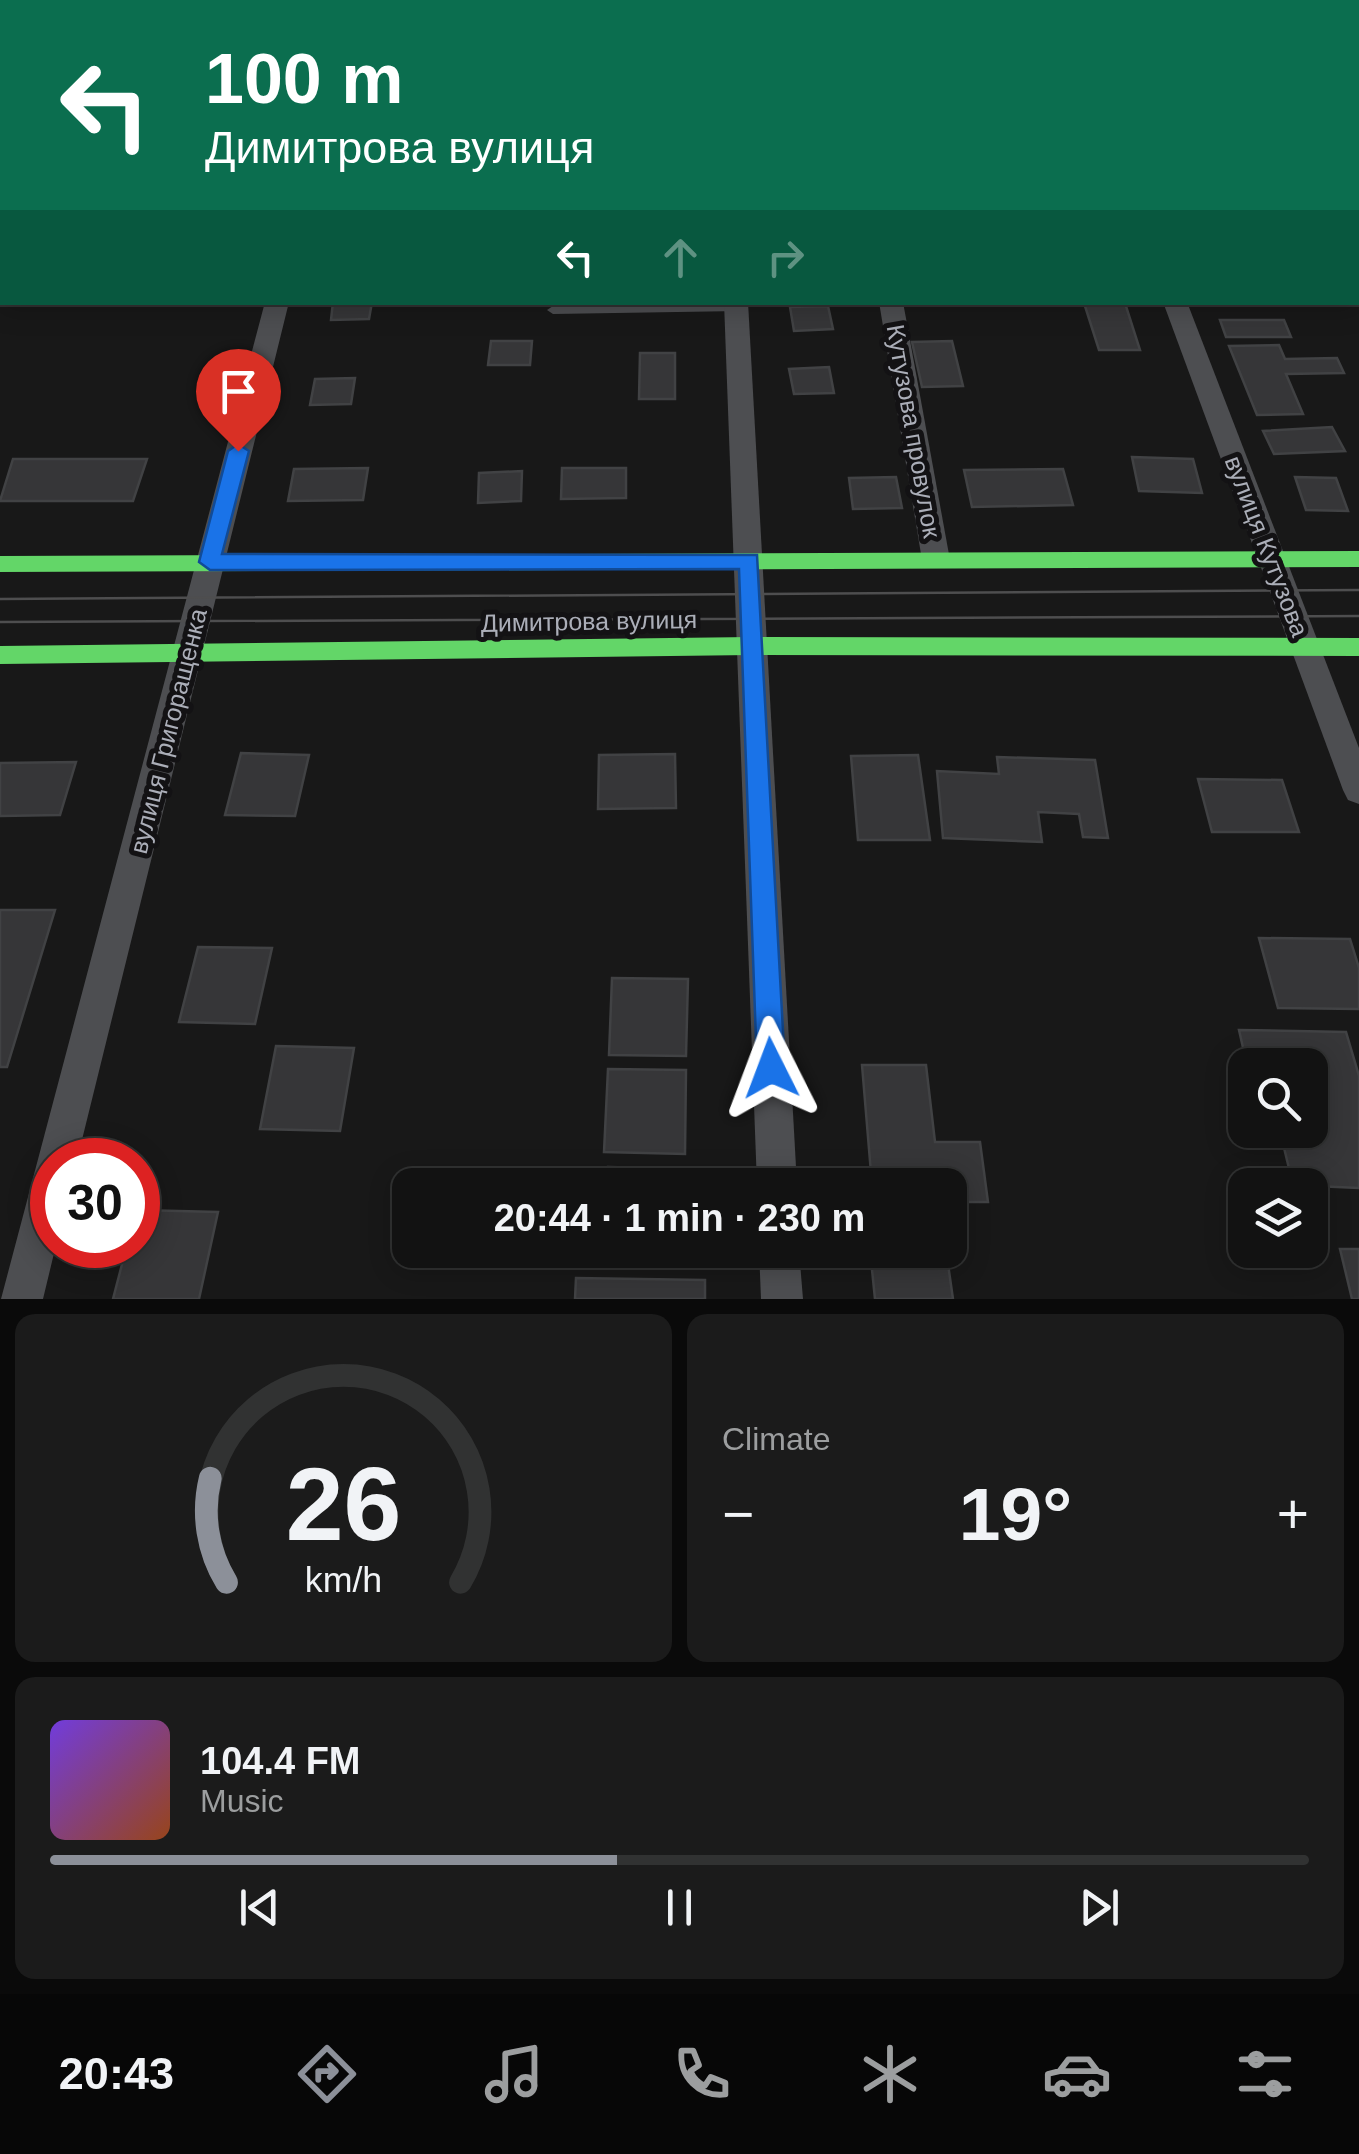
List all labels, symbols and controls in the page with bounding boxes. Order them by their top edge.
icon: left [40,40,170,170]
text: 100 m [205,40,403,118]
text: Димитрова вулиця [205,122,594,173]
icon: left [548,230,603,285]
icon: ahead [653,230,708,285]
icon: right [758,230,813,285]
street label: Кутузова провулок [881,322,947,541]
pin [196,349,281,452]
icon: arrive [211,364,266,419]
street label: вулиця Кутузова [1220,452,1314,640]
street label: вулиця Григоращенка [124,605,212,857]
street label: Димитрова вулиця [481,605,697,637]
position arrow [719,1016,823,1120]
map controls [1228,1048,1328,1268]
button: search [1228,1048,1328,1148]
speed limit sign: 30 [30,1138,160,1268]
button: layers [1228,1168,1328,1268]
text: 20:44 · 1 min · 230 m [494,1197,865,1239]
text: Climate [722,1421,830,1457]
text: 26 [286,1446,401,1562]
text: 19° [959,1472,1072,1556]
text: − [722,1483,754,1545]
text: + [1277,1483,1309,1545]
text: km/h [305,1560,382,1600]
text: 104.4 FM [200,1740,361,1782]
text: Music [200,1783,284,1819]
icon: previous [232,1880,287,1935]
icon: pause [652,1880,707,1935]
icon: next [1072,1880,1127,1935]
icon: directions [292,2039,362,2109]
icon: music [479,2039,549,2109]
icon: phone [667,2039,737,2109]
icon: climate [855,2039,925,2109]
icon: car [1042,2039,1112,2109]
icon: filters [1230,2039,1300,2109]
text: 20:43 [59,2048,174,2099]

